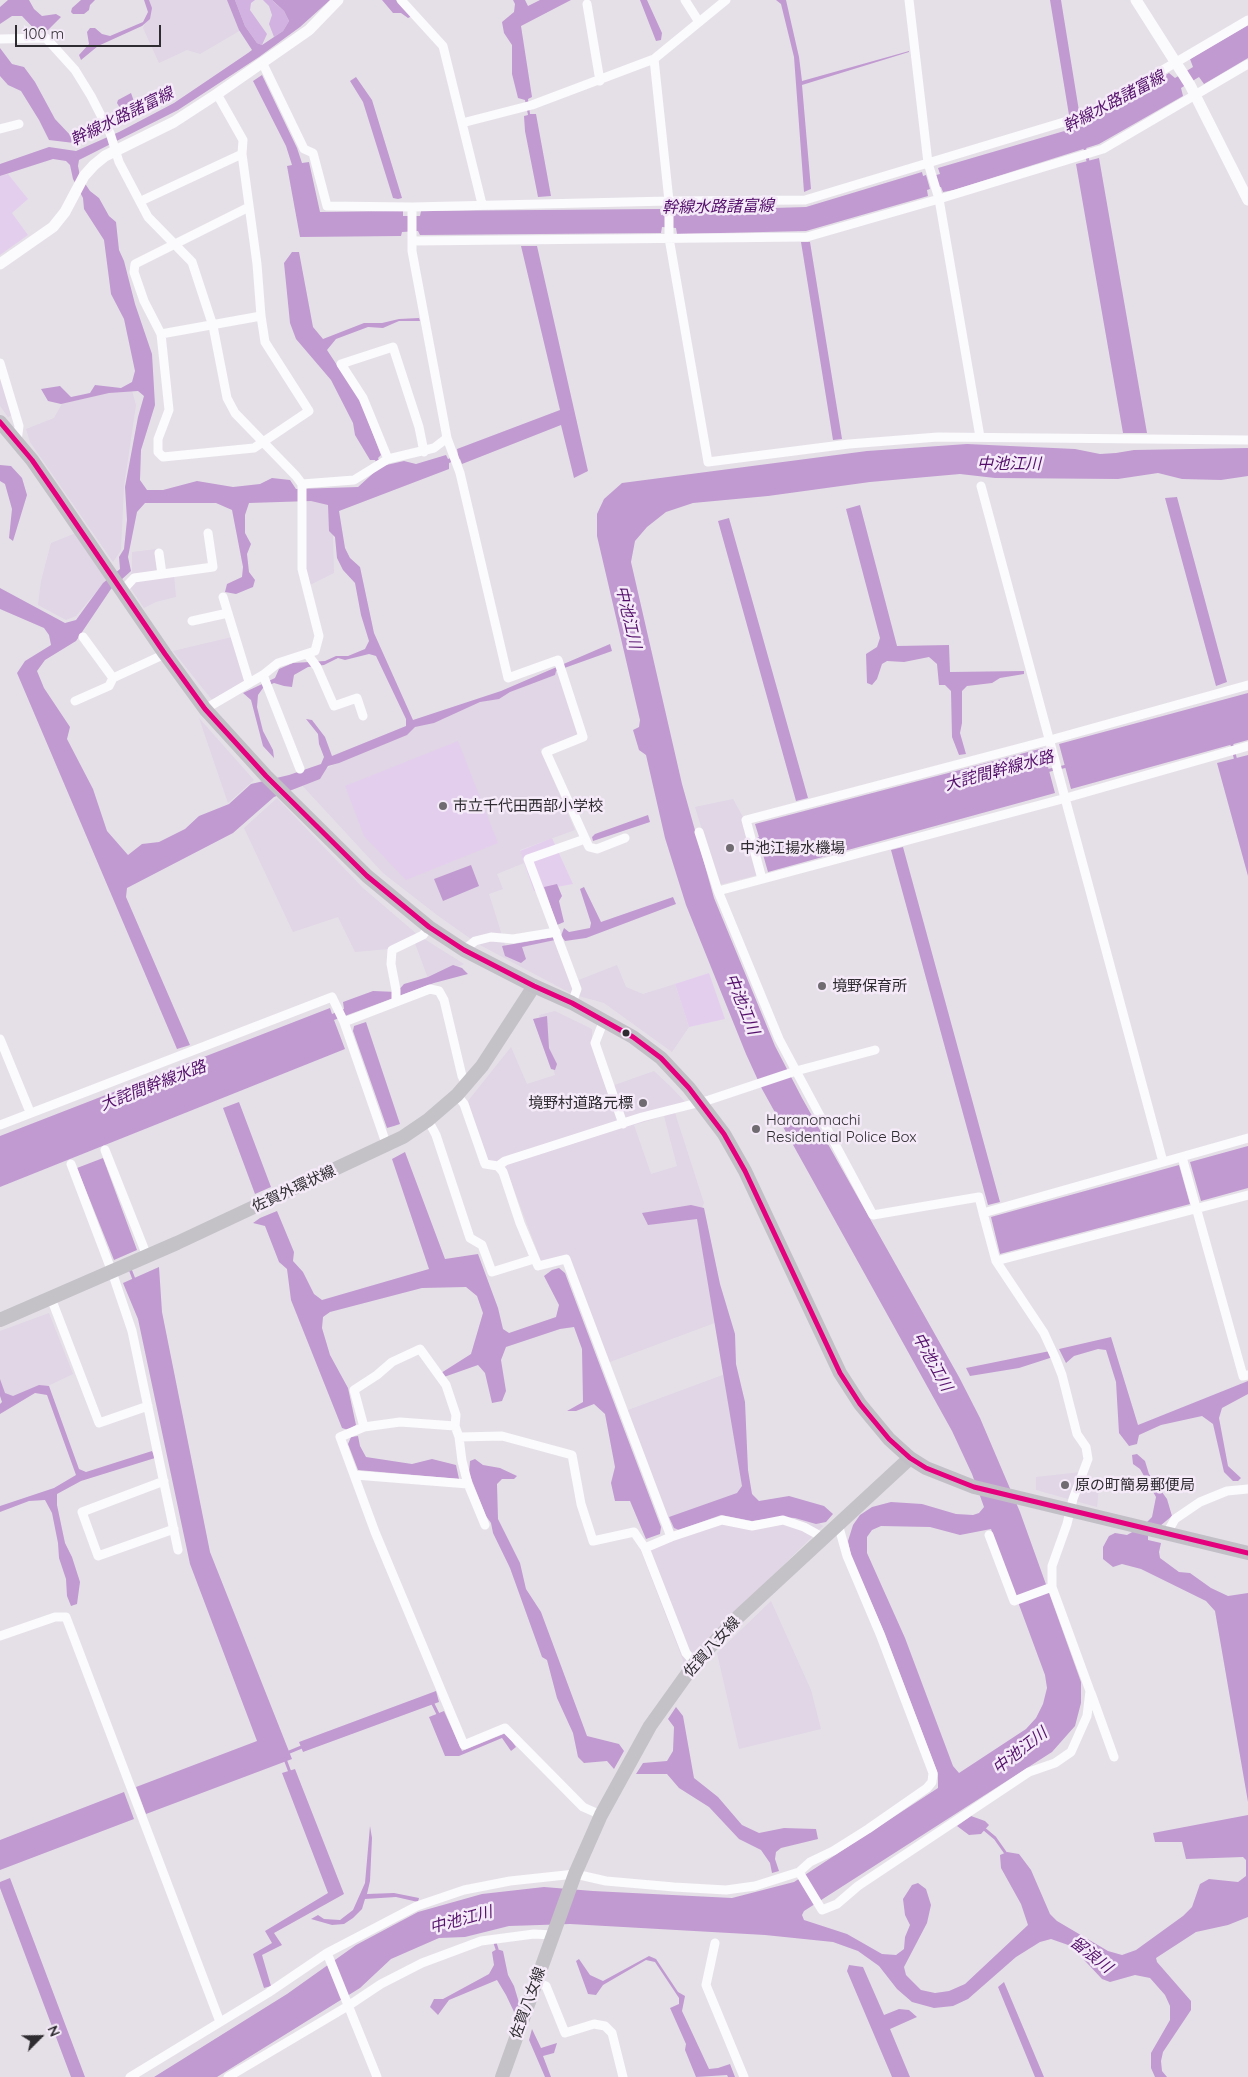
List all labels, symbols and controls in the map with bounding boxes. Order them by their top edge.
scale bar [18,15,164,47]
text: 100 m [23,24,64,43]
water label: 幹線水路諸富線 [1060,67,1168,137]
water label: 幹線水路諸富線 [67,84,177,150]
water label: 幹線水路諸富線 [662,196,774,218]
water label: 中池江川 [977,454,1041,474]
water label: 中池江川 [611,584,645,650]
water label: 大詫間幹線水路 [942,747,1056,795]
place label: 市立千代田西部小学校 [453,797,603,815]
marker: 市立千代田西部小学校 [437,800,449,812]
place label: 中池江揚水機場 [740,839,845,857]
marker: 中池江揚水機場 [724,842,736,854]
water label: 中池江川 [721,971,763,1037]
place label: 境野保育所 [832,977,907,995]
marker: 境野保育所 [816,980,828,992]
unlabelled marker [621,1028,631,1038]
water label: 大詫間幹線水路 [97,1057,209,1115]
place label: 境野村道路元標 [528,1094,633,1112]
marker: 境野村道路元標 [637,1097,649,1109]
place label: Haranomachi Residential Police Box [766,1111,917,1146]
marker: Haranomachi Residential Police Box [750,1123,762,1135]
street label: 佐賀外環状線 [249,1162,339,1216]
water label: 中池江川 [908,1329,956,1395]
place label: 原の町簡易郵便局 [1075,1476,1195,1494]
marker: 原の町簡易郵便局 [1059,1479,1071,1491]
street label: 佐賀八女線 [680,1613,744,1681]
water label: 中池江川 [989,1724,1051,1778]
water label: 中池江川 [428,1902,494,1938]
water label: 留浪川 [1066,1933,1116,1977]
street label: 佐賀八女線 [507,1965,549,2041]
north arrow [15,2012,65,2062]
text: N [44,2023,64,2039]

